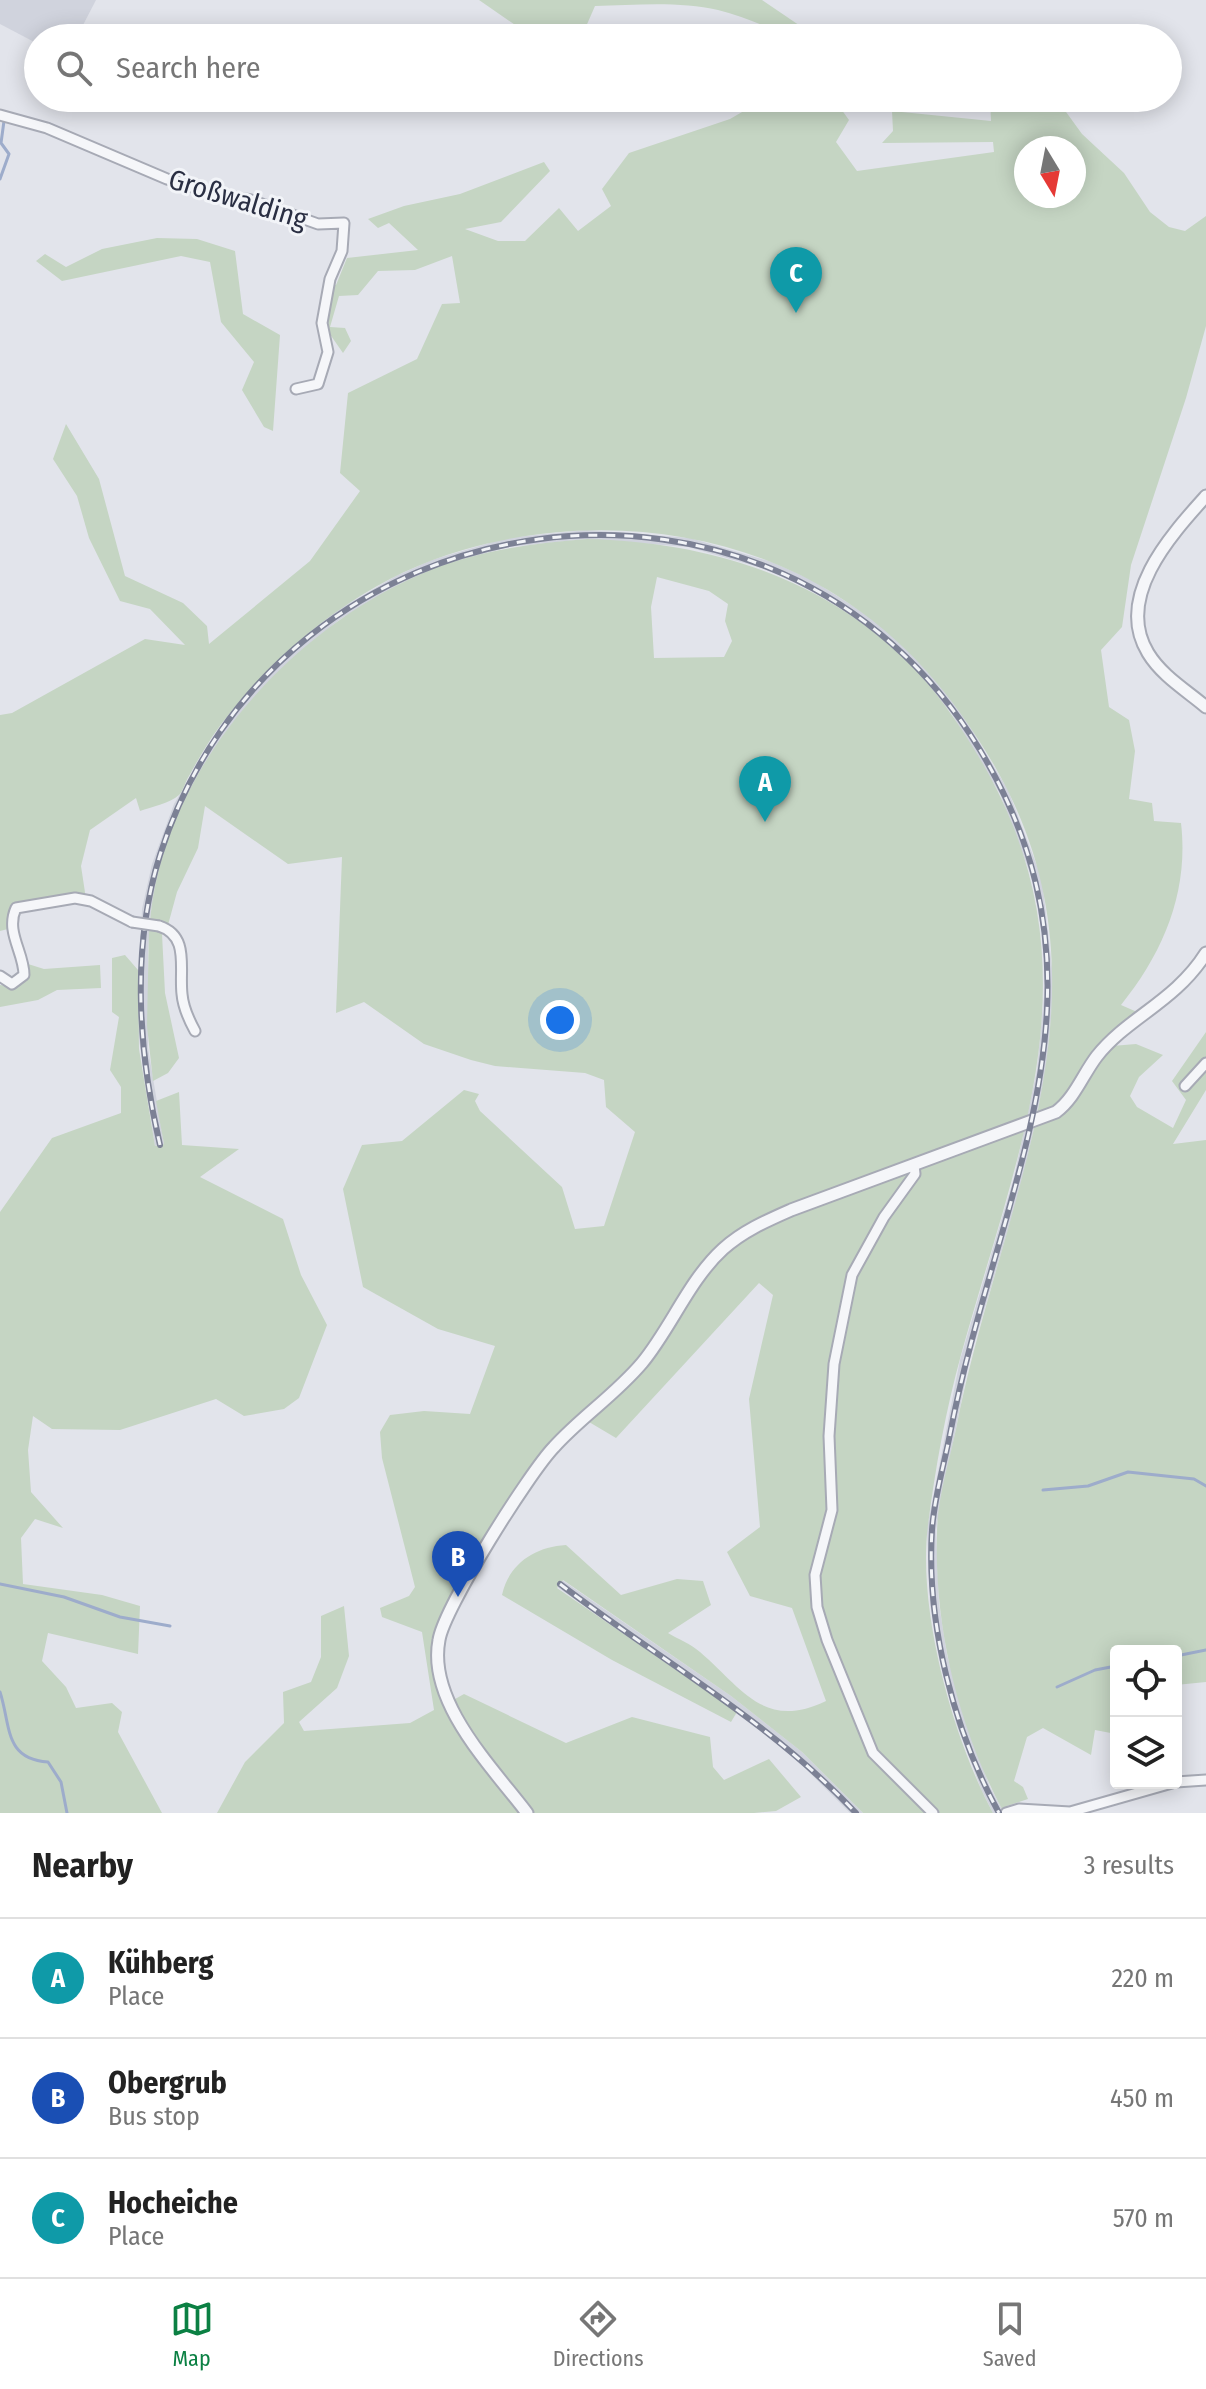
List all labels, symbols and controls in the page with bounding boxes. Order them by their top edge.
search box [24,24,1182,112]
icon: search [52,46,96,90]
text: Search here [116,50,261,86]
north arrow [1014,136,1086,208]
street label: Großwalding [165,162,312,236]
pin: C [770,247,822,313]
pin: A [739,756,791,822]
your location [540,1000,580,1040]
pin: B [432,1531,484,1597]
map controls [1110,1645,1182,1789]
button: locate [1110,1645,1182,1717]
button: layers [1110,1717,1182,1789]
text: Nearby [32,1845,133,1886]
text: 3 results [1084,1850,1174,1881]
text: Kühberg [108,1945,213,1981]
text: A [51,1963,65,1994]
text: 220 m [1111,1963,1174,1994]
text: Place [108,1981,164,2012]
text: Obergrub [108,2065,227,2101]
text: B [51,2083,65,2114]
text: 450 m [1110,2083,1174,2114]
text: Bus stop [108,2101,200,2132]
text: Hocheiche [108,2185,238,2221]
text: C [51,2203,65,2234]
text: 570 m [1113,2203,1174,2234]
text: Place [108,2221,164,2252]
tab: Map [170,2297,214,2372]
tab: Directions [553,2297,644,2372]
tab: Saved [983,2297,1036,2372]

